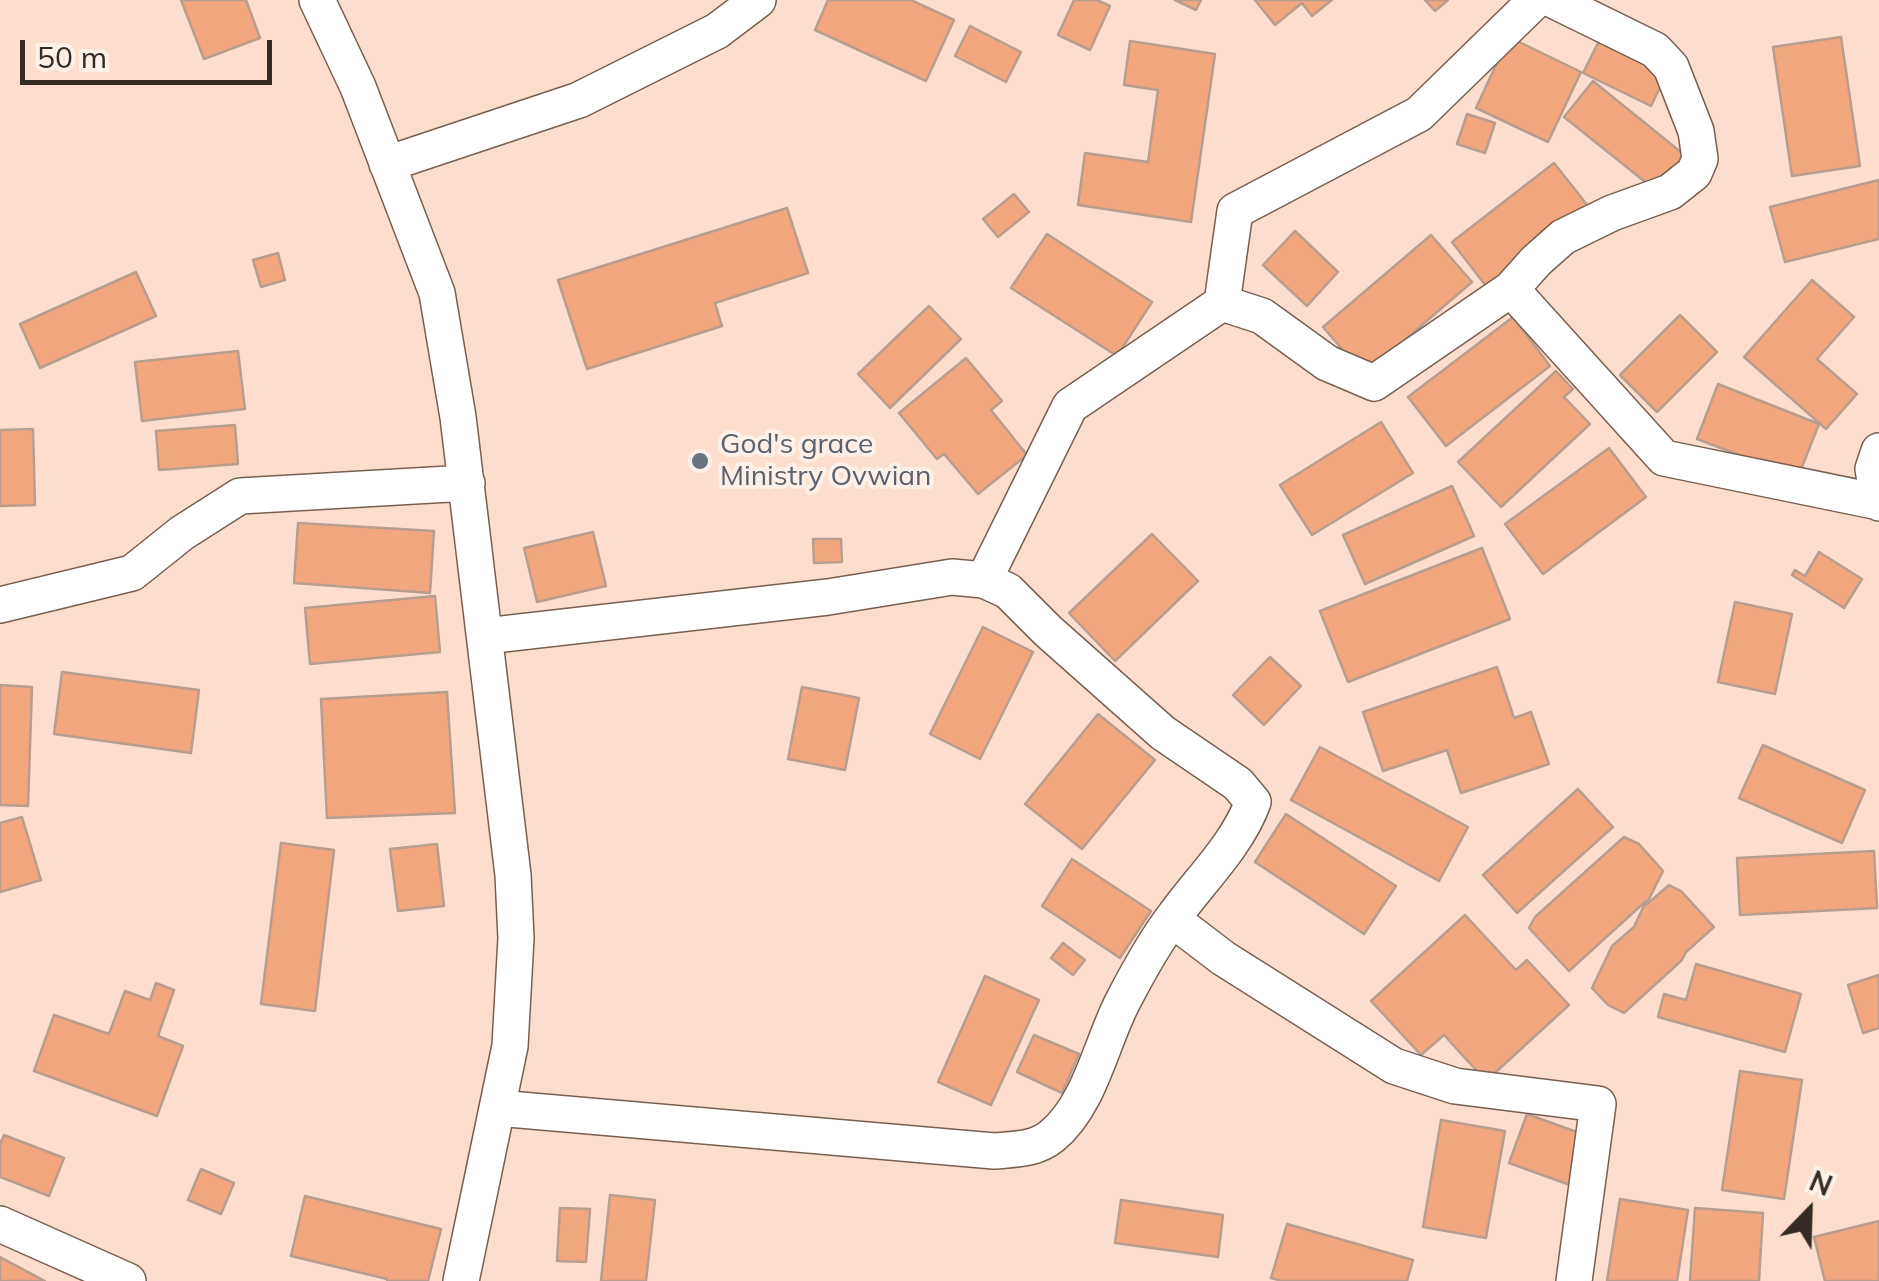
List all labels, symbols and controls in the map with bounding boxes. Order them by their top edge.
scale bar [25,20,278,82]
text: 50 m [37,38,107,76]
place label: God's grace Ministry Ovwian [720,428,932,494]
marker: God's grace Ministry Ovwian [689,450,711,472]
north arrow [1759,1161,1859,1261]
text: N [1804,1163,1837,1203]

